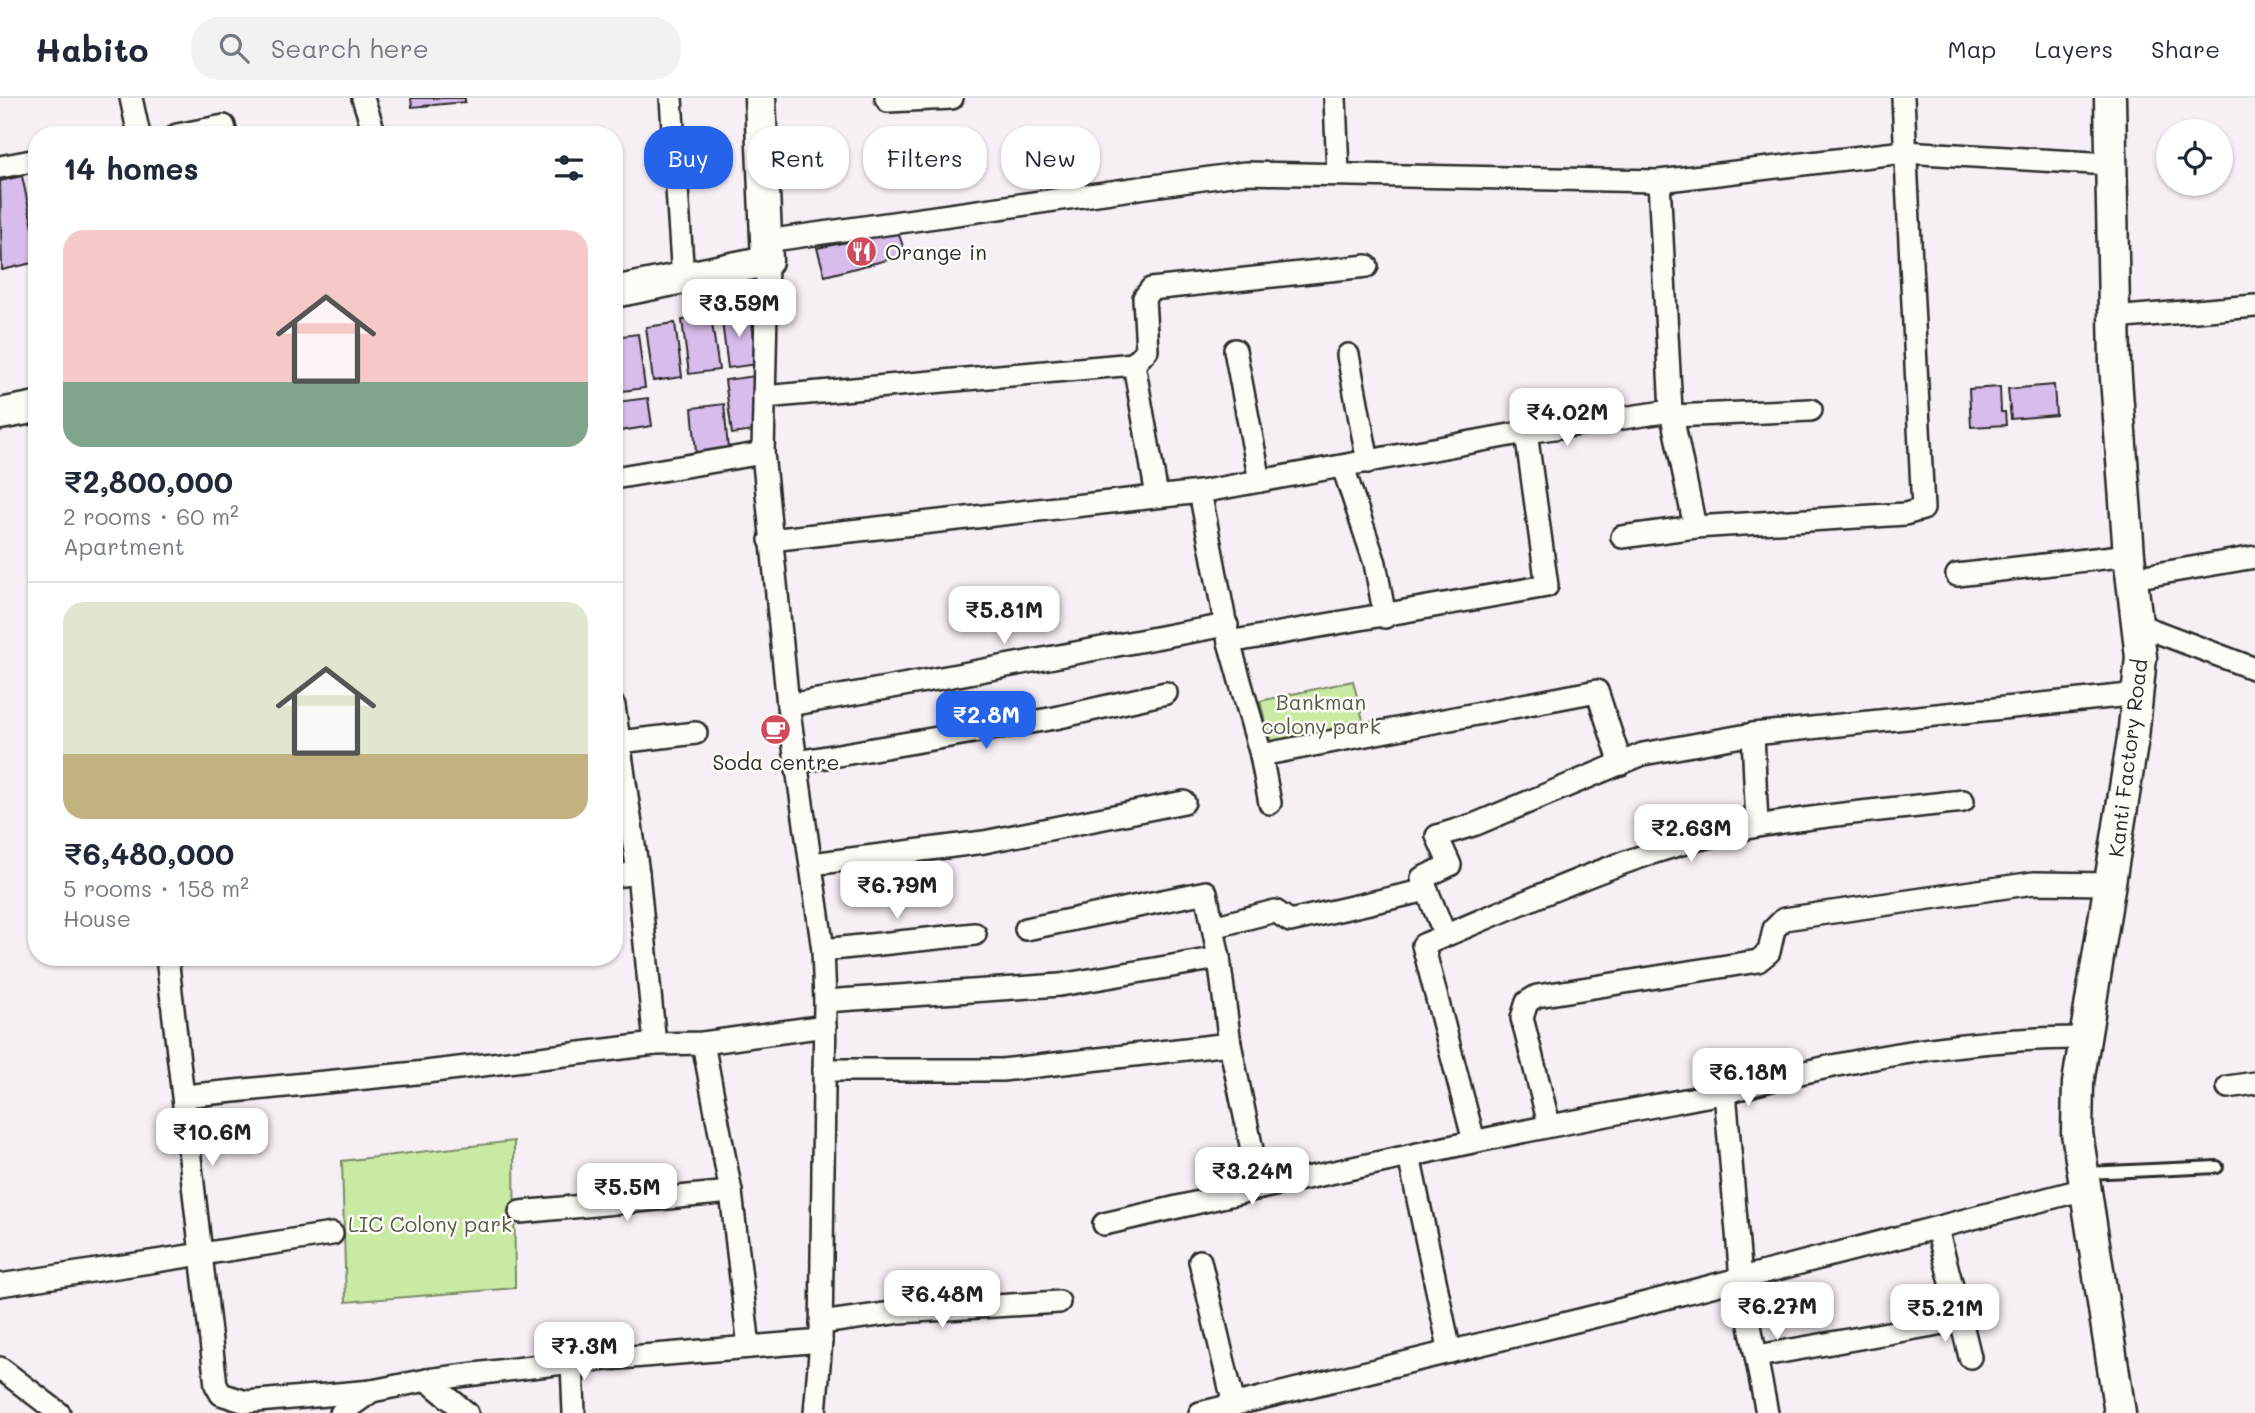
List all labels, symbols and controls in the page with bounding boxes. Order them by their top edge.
search box [191,17,681,80]
text: Habito [35,27,149,70]
icon: search [215,29,253,67]
text: Search here [271,31,429,65]
text: Map [1948,33,1996,64]
text: Layers [2034,33,2113,64]
text: Share [2151,33,2220,64]
map controls [2156,119,2233,196]
button: locate [2156,119,2233,196]
chip: Buy [644,126,733,189]
chip: Rent [747,126,849,189]
chip: Filters [863,126,987,189]
chip: New [1001,126,1100,189]
text: 14 homes [63,148,199,188]
icon: filters [550,149,588,187]
restaurant icon: Orange in [845,234,879,268]
place label: Orange in [885,238,987,265]
icon: home [263,276,389,402]
pin: ₹3.59M [682,280,796,339]
text: ₹3.59M [698,287,780,317]
pin: ₹4.02M [1510,388,1624,448]
text: ₹4.02M [1525,396,1609,426]
text: ₹2,800,000 [63,461,233,501]
text: 2 rooms · 60 m² [63,501,239,531]
text: Apartment [63,531,185,561]
pin: ₹5.81M [947,587,1061,646]
text: ₹5.81M [965,594,1043,624]
icon: home [263,648,389,774]
street label: Kanti Factory Road [2101,657,2153,859]
park label: Bankman colony park [1261,688,1381,739]
pin: ₹2.8M [937,692,1035,751]
text: ₹2.8M [952,699,1020,729]
cafe icon: Soda centre [759,712,793,746]
place label: Soda centre [712,748,840,775]
pin: ₹2.63M [1634,804,1748,864]
text: ₹2.63M [1650,812,1732,842]
text: ₹6,480,000 [63,833,234,873]
pin: ₹6.79M [840,862,954,921]
text: ₹6.79M [856,869,938,899]
text: 5 rooms · 158 m² [63,873,249,903]
text: House [63,903,131,933]
pin: ₹6.18M [1691,1048,1805,1108]
text: ₹6.18M [1708,1056,1788,1086]
pin: ₹10.6M [155,1108,269,1168]
text: ₹10.6M [172,1116,252,1146]
pin: ₹3.24M [1195,1148,1309,1207]
text: ₹3.24M [1211,1155,1293,1185]
pin: ₹5.5M [578,1164,676,1223]
text: ₹5.5M [593,1171,661,1201]
park label: LIC Colony park [348,1210,512,1237]
pin: ₹6.48M [885,1270,999,1330]
text: ₹6.48M [900,1278,984,1308]
pin: ₹6.27M [1720,1282,1834,1342]
pin: ₹5.21M [1888,1284,2002,1344]
text: ₹6.27M [1737,1290,1817,1320]
text: ₹5.21M [1906,1292,1984,1322]
pin: ₹7.3M [535,1322,633,1382]
text: ₹7.3M [550,1330,618,1360]

